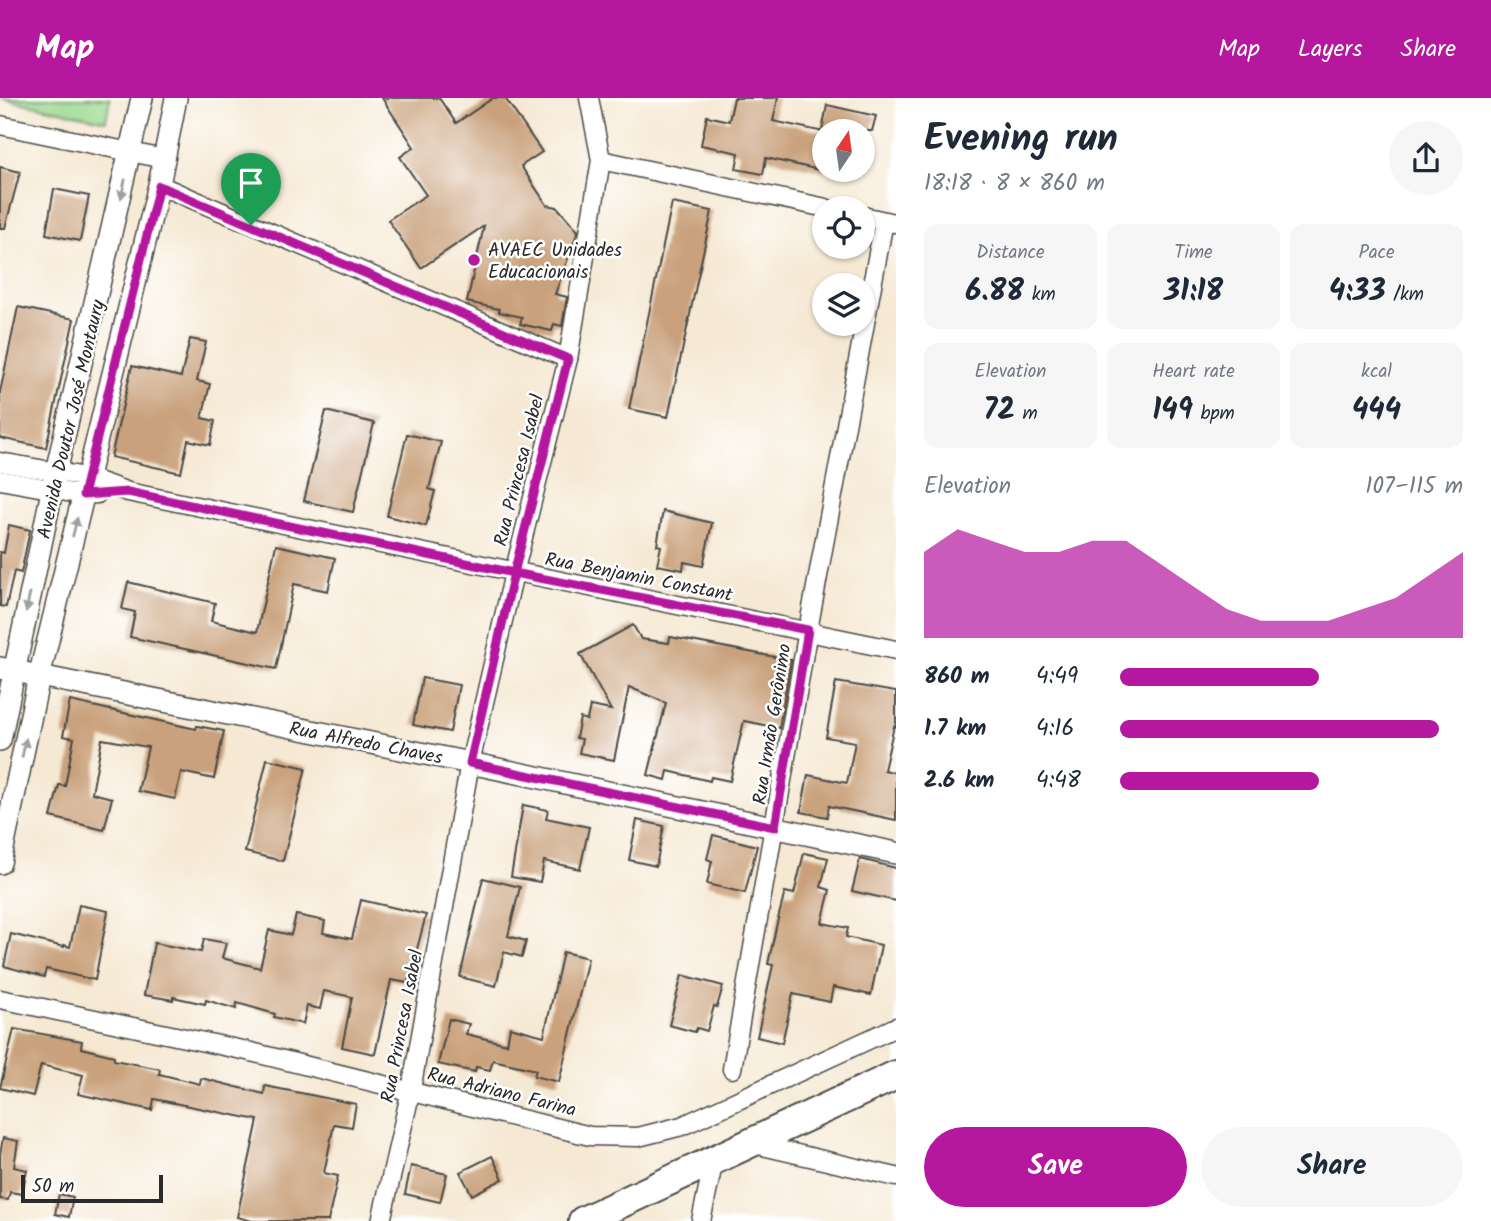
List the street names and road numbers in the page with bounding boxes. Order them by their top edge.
street label: Avenida Doutor José Montaury [30,296,114,542]
street label: Rua Princesa Isabel [487,391,553,550]
street label: Rua Benjamin Constant [542,545,736,611]
street label: Rua Irmão Gerônimo [745,642,801,807]
street label: Rua Alfredo Chaves [286,714,445,774]
street label: Rua Princesa Isabel [373,947,433,1106]
street label: Rua Adriano Farina [424,1060,579,1126]

